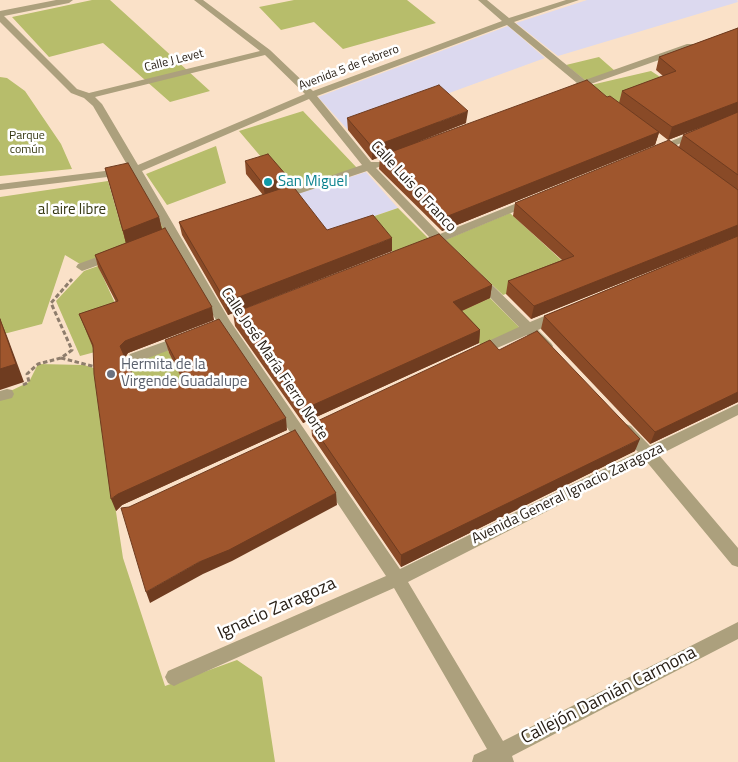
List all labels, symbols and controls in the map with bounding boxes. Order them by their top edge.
street label: Avenida 5 de Febrero [297,42,401,94]
street label: Calle J Levet [143,47,205,75]
park label: Parque común [9,129,45,157]
street label: Calle Luis G Franco [366,138,460,236]
place label: San Miguel [278,173,348,191]
marker: San Miguel [262,176,274,188]
park label: al aire libre [38,201,106,219]
street label: Calle José María Fierro Norte [216,285,332,443]
place label: Hermita de la Virgende Guadalupe [121,356,247,391]
marker: Hermita de la Virgende Guadalupe [105,368,117,380]
street label: Avenida General Ignacio Zaragoza [469,440,667,548]
street label: Ignacio Zaragoza [214,573,340,645]
street label: Callejón Damián Carmona [518,642,700,750]

